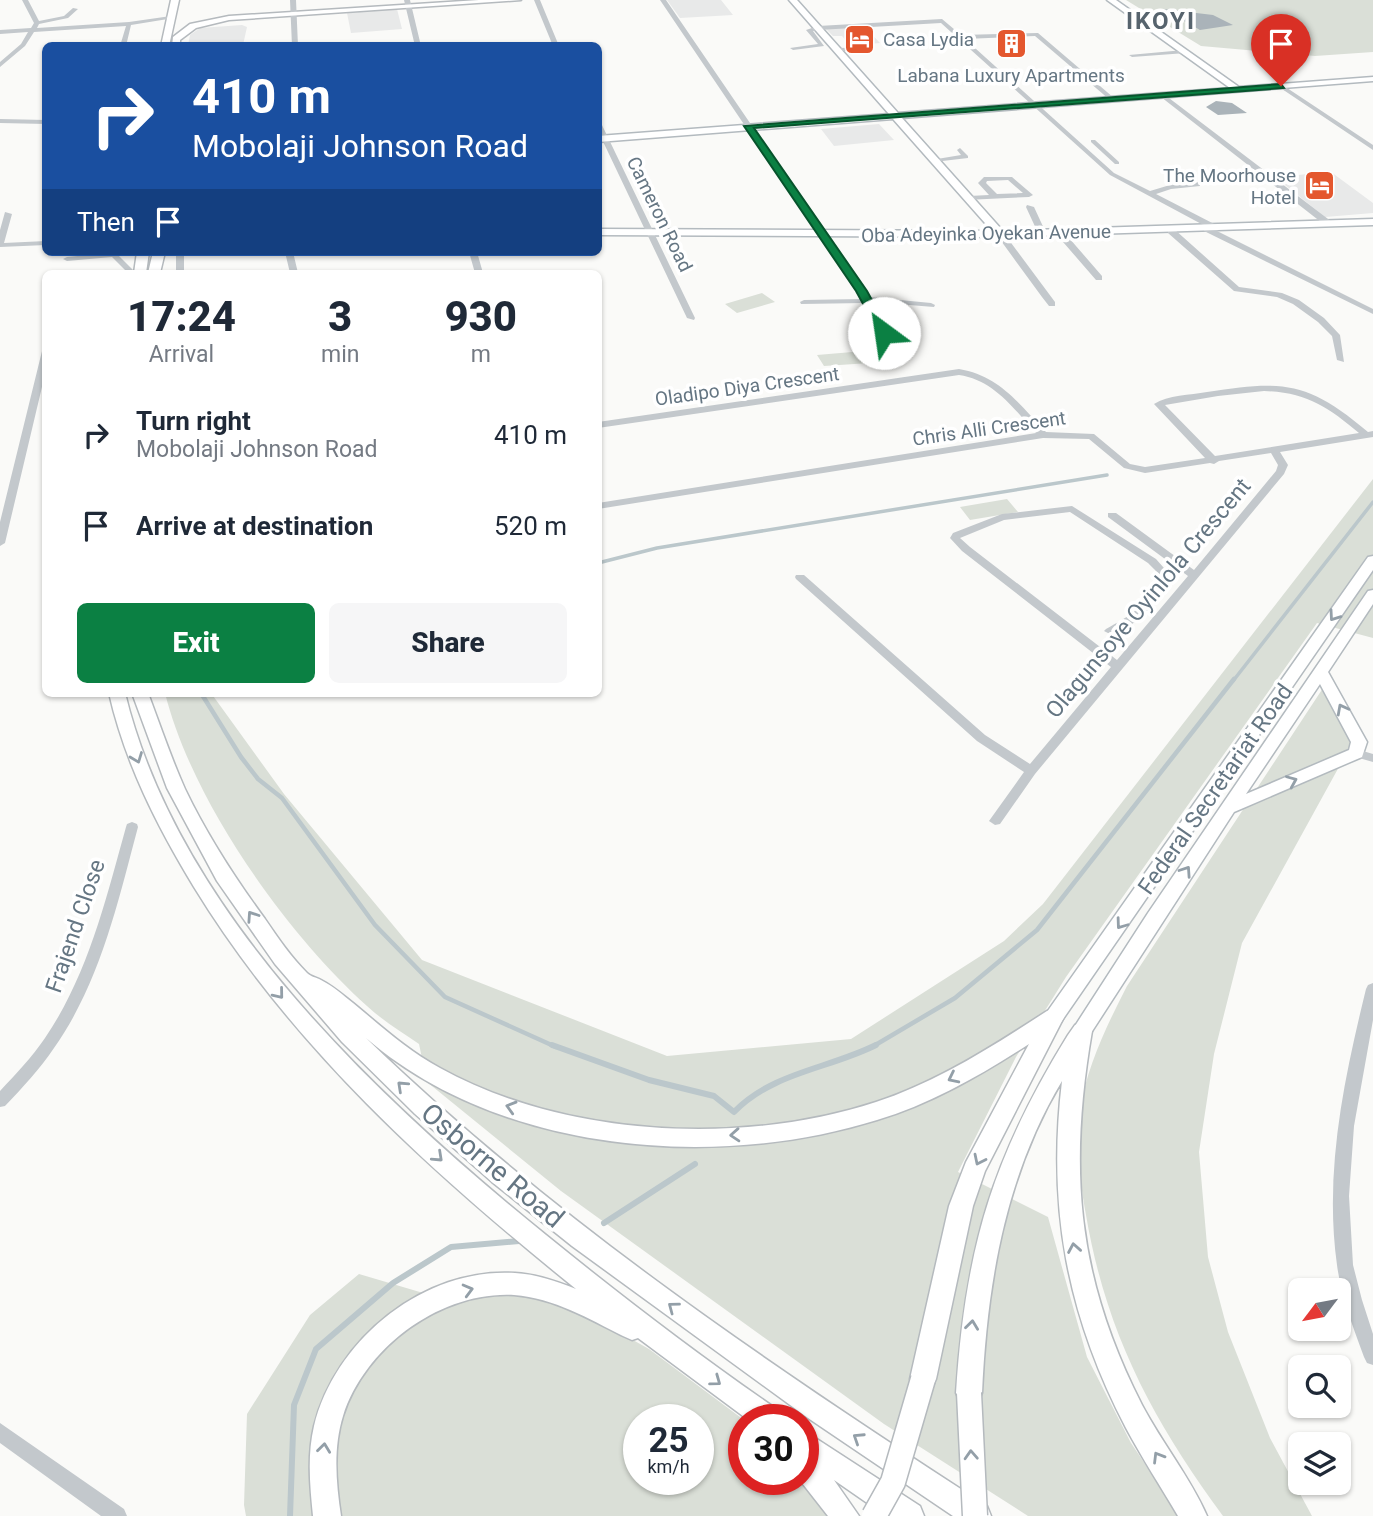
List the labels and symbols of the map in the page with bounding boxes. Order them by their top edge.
district label: IKOYI [1126,7,1196,35]
pin [1251,14,1311,86]
hotel icon: Casa Lydia [843,22,877,56]
building icon: Labana Luxury Apartments [994,27,1028,61]
place label: Casa Lydia [883,28,974,51]
place label: Labana Luxury Apartments [897,64,1125,87]
street label: Cameron Road [622,153,697,276]
place label: The Moorhouse Hotel [1163,164,1296,209]
hotel icon: The Moorhouse Hotel [1302,169,1336,203]
street label: Oba Adeyinka Oyekan Avenue [861,220,1111,247]
position arrow [847,296,921,370]
street label: Oladipo Diya Crescent [653,362,841,411]
street label: Chris Alli Crescent [911,406,1067,451]
street label: Olagunsoye Oyinlola Crescent [1040,473,1257,724]
one-way arrow [1330,608,1342,621]
street label: Federal Secretariat Road [1132,679,1298,900]
one-way arrow [1336,704,1350,716]
one-way arrow [129,752,143,764]
one-way arrow [1284,775,1297,789]
street label: Frajend Close [40,856,111,996]
one-way arrow [1178,866,1190,879]
one-way arrow [247,910,260,923]
one-way arrow [1117,916,1129,929]
one-way arrow [271,986,284,998]
one-way arrow [948,1070,960,1084]
one-way arrow [397,1081,410,1094]
street label: Osborne Road [415,1096,571,1235]
one-way arrow [505,1101,517,1116]
one-way arrow [729,1127,740,1142]
one-way arrow [430,1149,443,1161]
one-way arrow [973,1153,987,1165]
one-way arrow [1067,1242,1082,1254]
north arrow [1288,1278,1351,1340]
one-way arrow [461,1284,473,1298]
one-way arrow [668,1303,680,1315]
one-way arrow [964,1319,979,1331]
one-way arrow [708,1373,721,1385]
speed limit sign: 30 [728,1404,819,1495]
one-way arrow [853,1434,866,1447]
one-way arrow [317,1442,332,1454]
one-way arrow [964,1449,979,1460]
one-way arrow [1154,1452,1167,1465]

